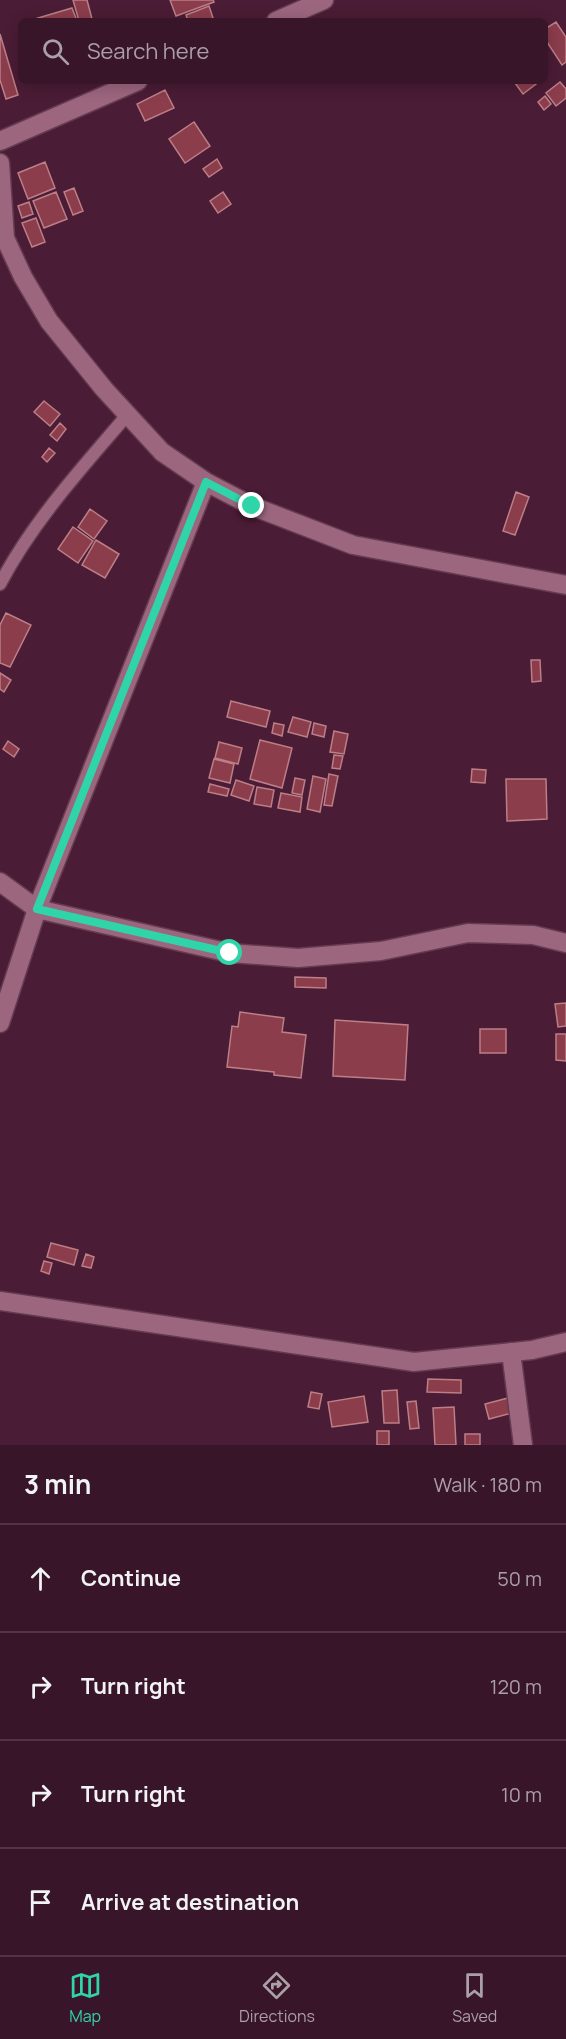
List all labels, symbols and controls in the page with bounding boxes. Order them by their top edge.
search box [18,18,548,84]
icon: search [39,35,72,68]
text: Search here [87,36,209,66]
route end [238,492,264,518]
route start [216,939,242,965]
text: 3 min [24,1466,91,1502]
text: Walk · 180 m [433,1471,542,1498]
icon: ahead [24,1562,57,1595]
text: Continue [81,1563,181,1593]
text: 50 m [497,1565,542,1592]
icon: right [24,1670,57,1703]
text: Turn right [81,1671,186,1701]
text: 120 m [490,1673,542,1700]
icon: right [24,1778,57,1811]
text: Turn right [81,1779,186,1809]
text: 10 m [501,1781,542,1808]
icon: arrive [24,1886,57,1919]
text: Arrive at destination [81,1887,299,1917]
tab: Map [69,1969,102,2027]
tab: Directions [239,1969,315,2027]
tab: Saved [452,1969,497,2027]

